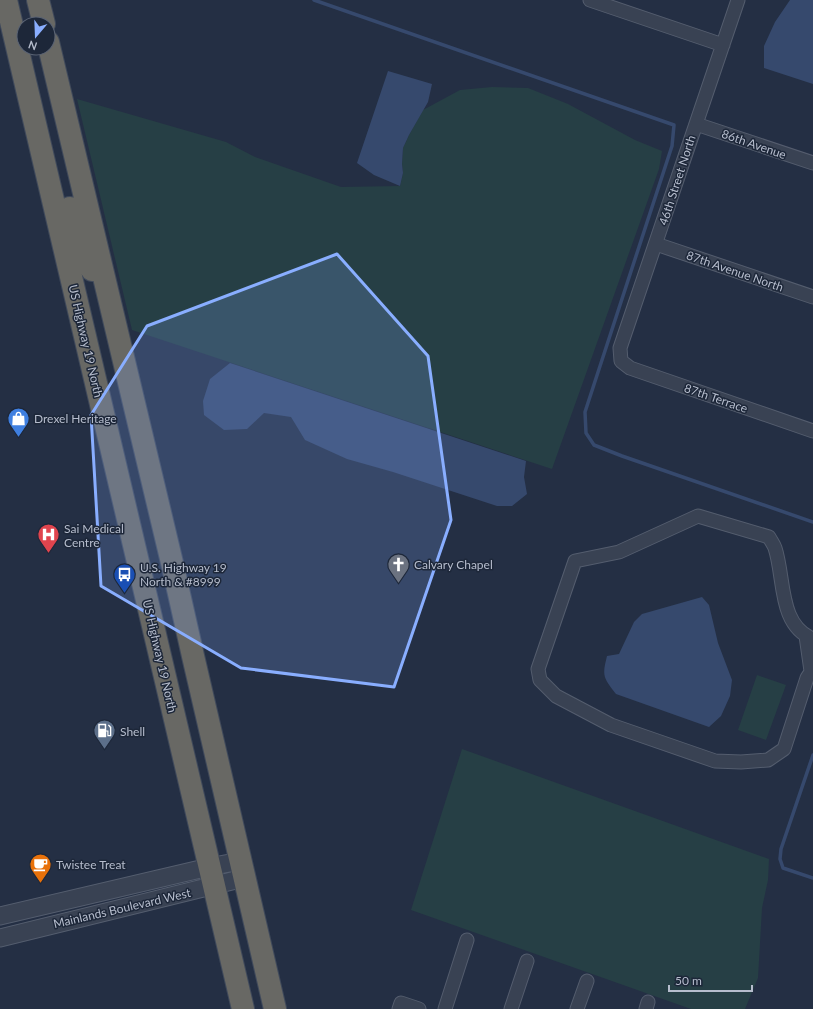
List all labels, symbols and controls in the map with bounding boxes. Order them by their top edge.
north arrow [16,16,56,56]
text: N [26,38,39,53]
street label: 86th Avenue [720,126,788,162]
street label: 46th Street North [655,133,699,227]
street label: 87th Avenue North [685,247,785,295]
street label: US Highway 19 North [66,283,106,399]
street label: 87th Terrace [682,380,750,416]
shop icon: Drexel Heritage [6,405,32,438]
place label: Drexel Heritage [34,411,117,426]
place label: Sai Medical Centre [64,521,124,550]
hospital icon: Sai Medical Centre [35,522,61,555]
church icon: Calvary Chapel [386,551,412,584]
place label: Calvary Chapel [414,557,493,572]
place label: U.S. Highway 19 North & #8999 [140,560,227,589]
bus stop icon: U.S. Highway 19 North & #8999 [111,561,137,594]
street label: US Highway 19 North [140,598,180,714]
fuel station icon: Shell [91,718,117,751]
place label: Shell [120,724,145,739]
cafe icon: Twistee Treat [28,851,54,884]
place label: Twistee Treat [56,857,126,872]
street label: Mainlands Boulevard West [52,885,193,931]
scale bar [669,967,752,993]
text: 50 m [675,973,702,988]

